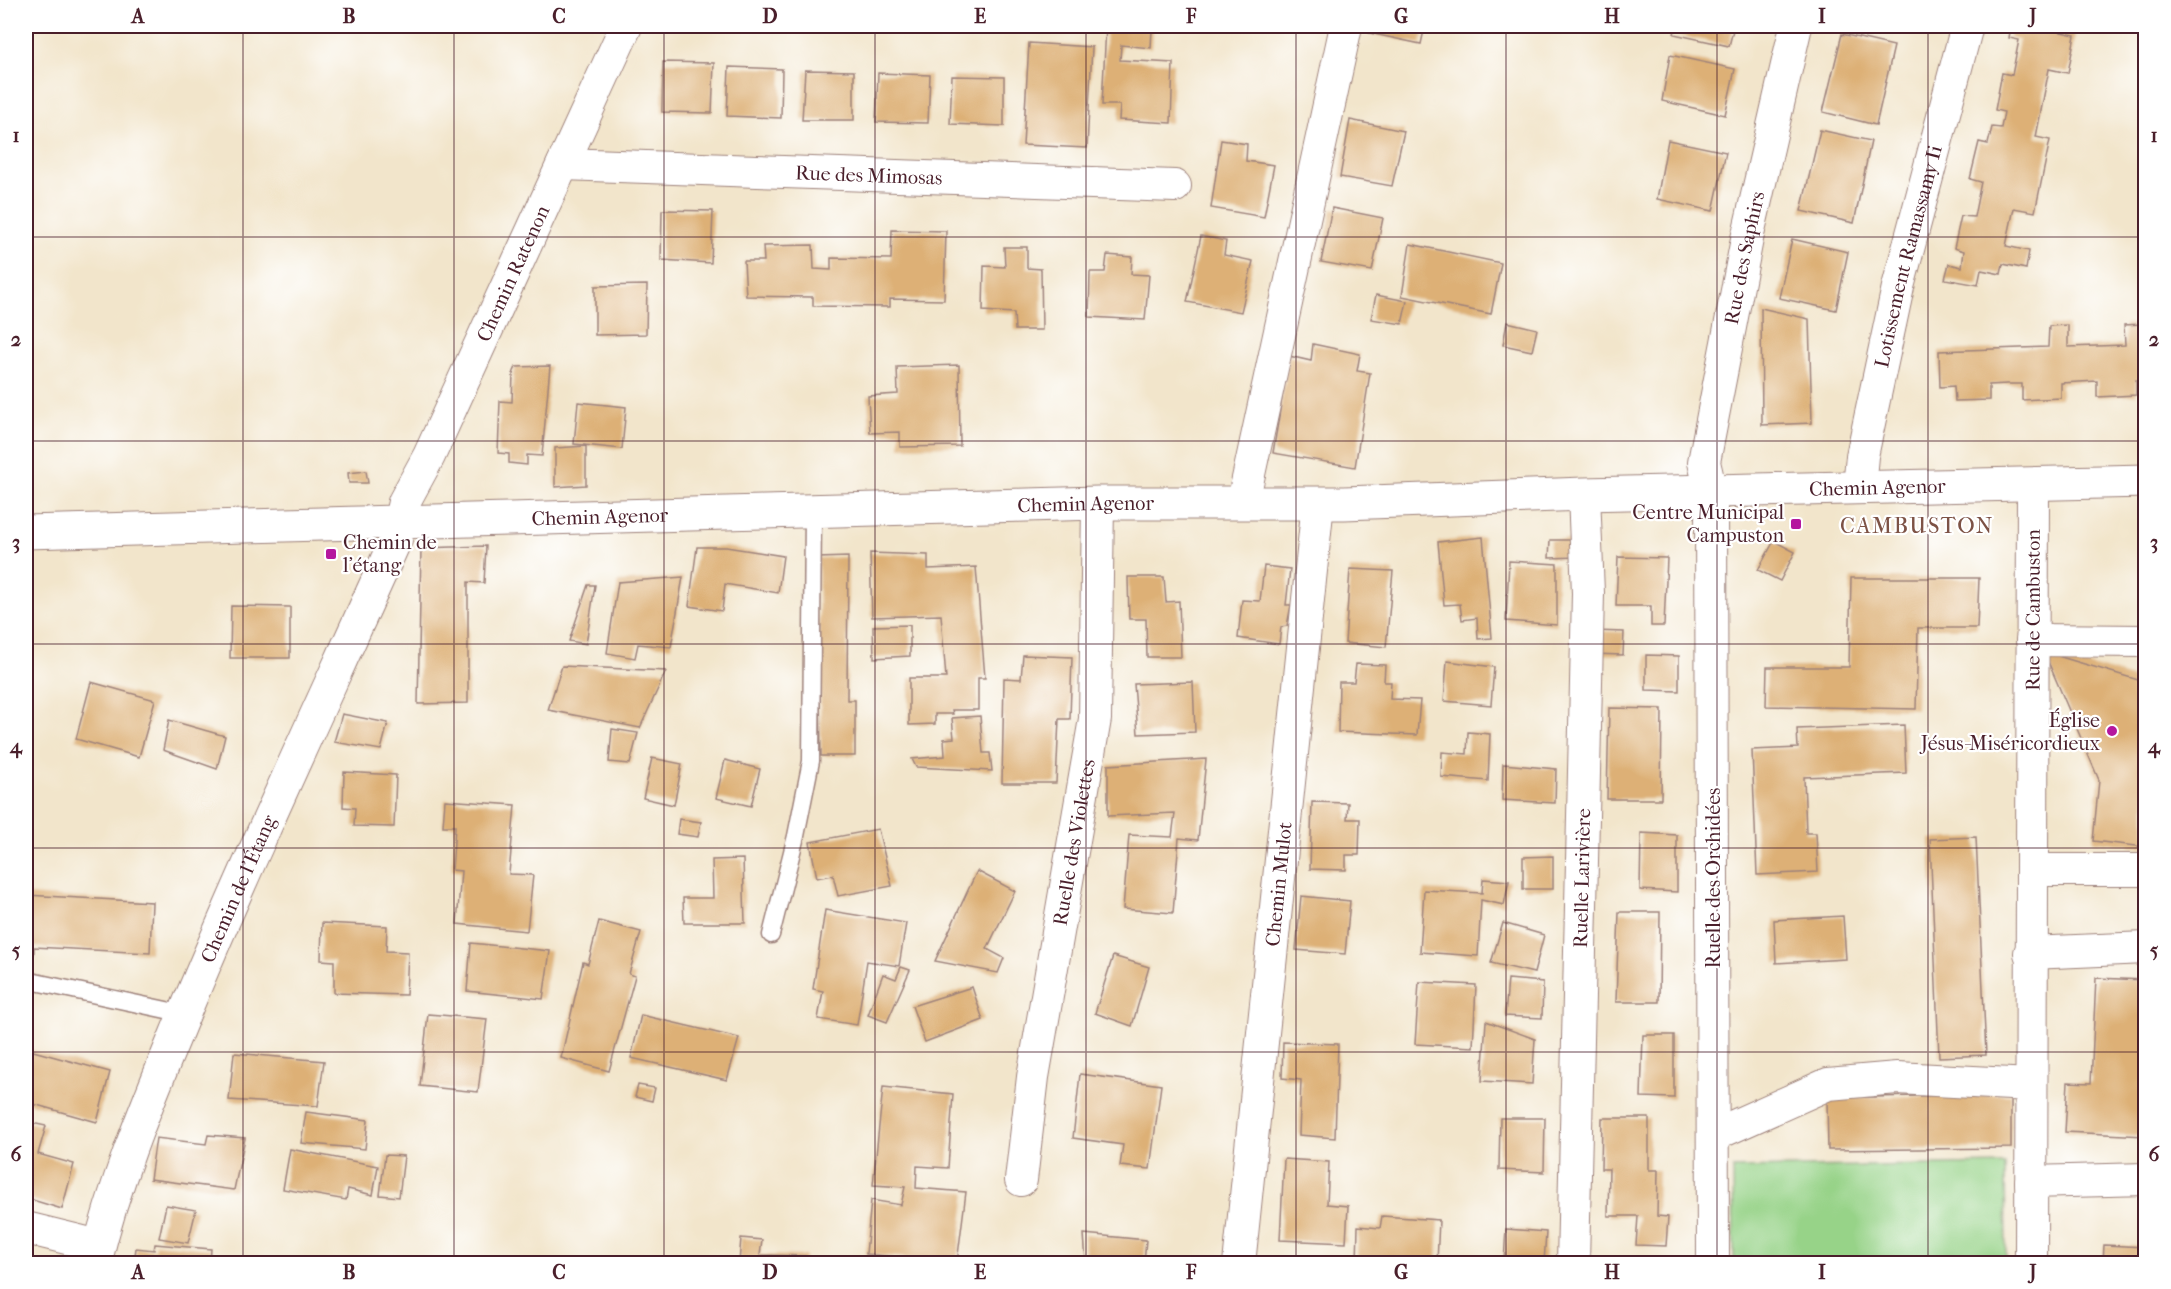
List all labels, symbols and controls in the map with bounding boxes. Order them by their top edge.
text: A [130,5,146,28]
text: B [342,5,356,28]
text: C [552,5,566,28]
text: D [762,5,778,28]
text: E [974,5,986,28]
text: F [1185,5,1197,28]
text: G [1394,5,1408,28]
text: H [1604,5,1620,28]
text: I [1818,5,1826,28]
text: J [2027,5,2037,28]
text: 1 [12,124,20,147]
text: 1 [2150,124,2158,147]
street label: Lotissement Ramassamy Ii [1870,143,1946,370]
street label: Rue des Mimosas [795,161,943,189]
street label: Rue des Saphirs [1719,189,1769,326]
street label: Chemin Ratenon [472,201,554,345]
text: 2 [11,328,21,351]
text: 2 [2149,328,2159,351]
street label: Chemin Agenor [1809,474,1946,500]
street label: Chemin Agenor [1017,491,1154,517]
place label: Centre Municipal Campuston [1632,501,1784,547]
street label: Chemin Agenor [531,503,669,530]
district label: CAMBUSTON [1840,513,1994,539]
marker: Centre Municipal Campuston [1789,517,1803,531]
street label: Rue de Cambuston [2021,529,2044,691]
text: 3 [12,531,20,554]
place label: Chemin de l'étang [342,531,437,577]
text: 3 [2150,531,2158,554]
marker: Chemin de l'étang [324,547,338,561]
place label: Église Jésus-Miséricordieux [1919,708,2101,755]
marker: Église Jésus-Miséricordieux [2105,724,2119,738]
text: 4 [9,735,23,759]
text: 4 [2147,735,2161,759]
street label: Ruelle des Violettes [1048,757,1099,927]
street label: Ruelle des Orchidées [1702,788,1725,968]
street label: Ruelle Larivière [1569,808,1595,948]
street label: Chemin de l'Étang [196,811,281,966]
street label: Chemin Mulot [1261,821,1296,947]
text: 5 [12,939,21,962]
text: 5 [2150,939,2159,962]
text: 6 [11,1143,23,1166]
text: 6 [2149,1143,2161,1166]
text: A [130,1261,146,1284]
text: B [342,1261,356,1284]
text: C [552,1261,566,1284]
text: D [762,1261,778,1284]
text: E [974,1261,986,1284]
text: F [1185,1261,1197,1284]
text: G [1394,1261,1408,1284]
text: H [1604,1261,1620,1284]
text: I [1818,1261,1826,1284]
text: J [2027,1261,2037,1284]

